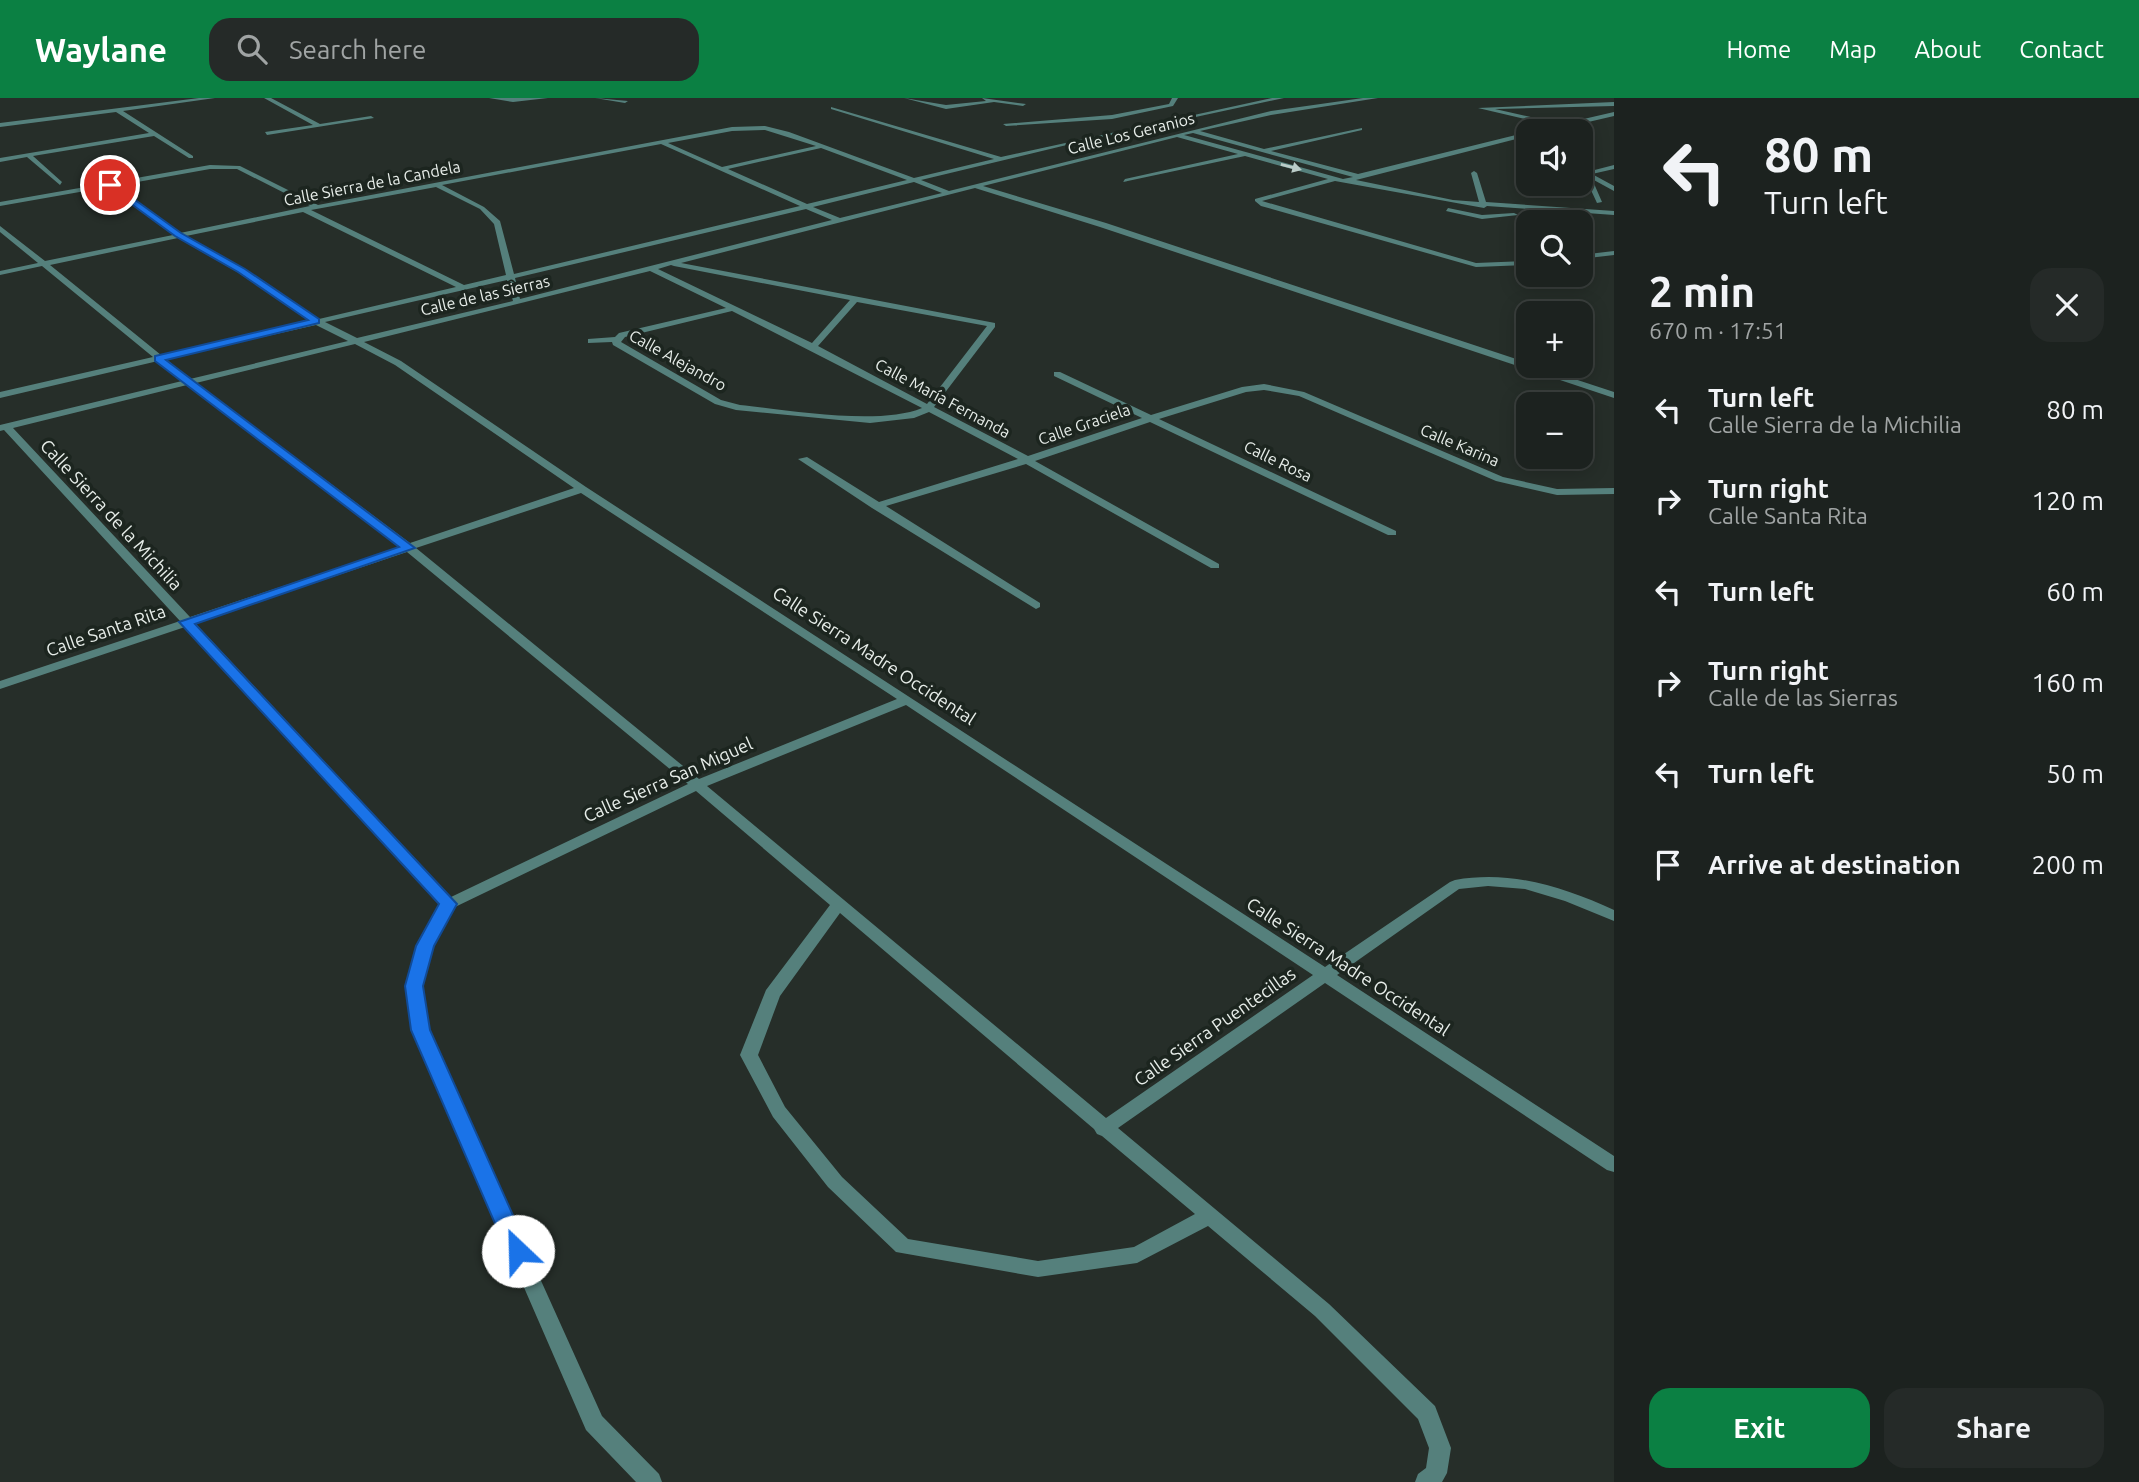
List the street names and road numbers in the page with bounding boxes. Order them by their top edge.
street label: Calle Los Geranios [1066,109,1196,157]
street label: Calle Sierra de la Candela [282,157,462,209]
street label: Calle de las Sierras [419,271,551,319]
street label: Calle Alejandro [626,326,730,394]
street label: Calle María Fernanda [872,355,1014,441]
street label: Calle Graciela [1035,400,1133,448]
street label: Calle Karina [1418,420,1502,470]
street label: Calle Sierra de la Michilia [37,435,187,594]
street label: Calle Rosa [1241,437,1315,485]
street label: Calle Sierra Madre Occidental [769,582,980,728]
street label: Calle Santa Rita [43,600,168,660]
street label: Calle Sierra San Miguel [580,733,755,825]
street label: Calle Sierra Madre Occidental [1243,893,1454,1039]
street label: Calle Sierra Puentecillas [1130,963,1299,1089]

